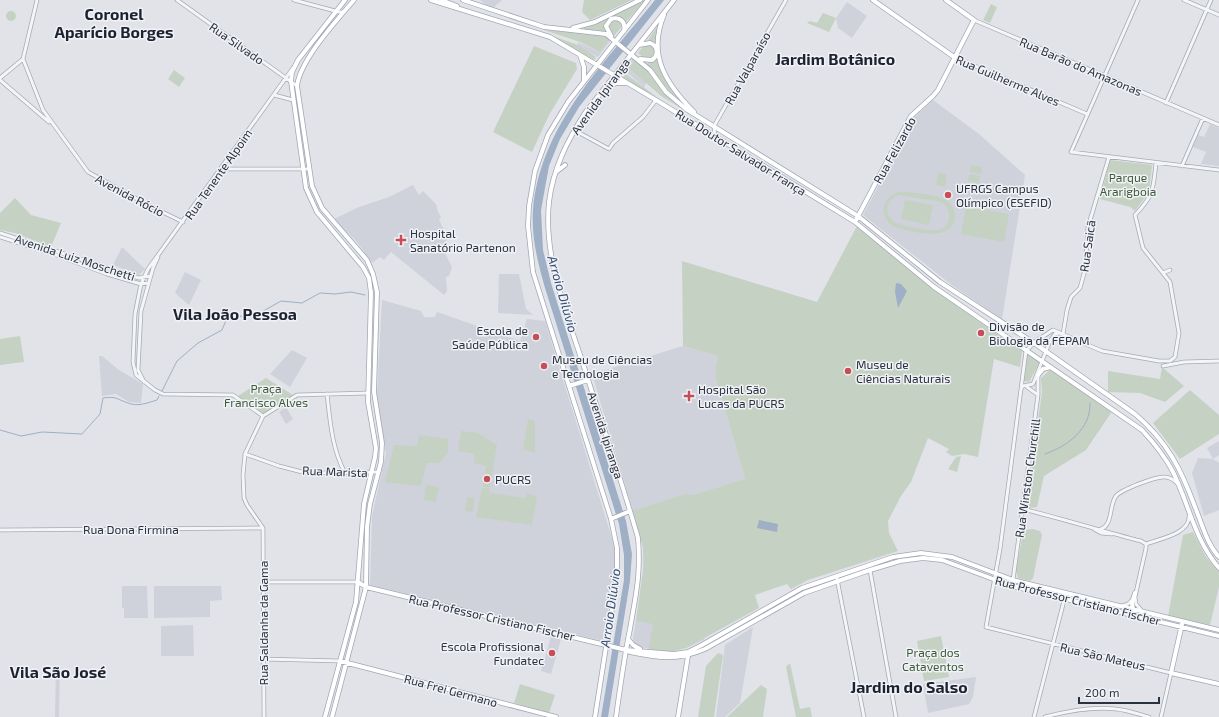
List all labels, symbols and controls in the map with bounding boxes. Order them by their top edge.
district label: Coronel Aparício Borges [54,4,174,41]
street label: Rua Silvado [207,19,267,67]
street label: Rua Valparaíso [721,29,773,107]
street label: Rua Barão do Amazonas [1018,34,1144,98]
district label: Jardim Botânico [775,49,895,68]
street label: Rua Guilherme Alves [954,52,1062,108]
street label: Avenida Ipiranga [568,55,632,137]
street label: Rua Doutor Salvador França [673,106,809,199]
street label: Rua Felizardo [870,114,918,186]
street label: Rua Tenente Alpoim [181,126,255,222]
park label: Parque Ararigboia [1100,170,1156,198]
street label: Avenida Rócio [93,171,167,219]
place label: UFRGS Campus Olímpico (ESEFID) [956,181,1052,209]
marker: UFRGS Campus Olímpico (ESEFID) [943,190,953,200]
street label: Rua Saicã [1076,219,1098,273]
place label: Hospital Sanatório Partenon [410,226,516,254]
street label: Avenida Luiz Moschetti [13,231,137,283]
marker: Hospital Sanatório Partenon [395,234,407,246]
water label: Arroio Dilúvio [544,253,582,334]
district label: Vila João Pessoa [173,304,297,323]
place label: Divisão de Biologia da FEPAM [989,319,1090,347]
place label: Escola de Saúde Pública [452,323,528,351]
marker: Divisão de Biologia da FEPAM [976,328,986,338]
marker: Escola de Saúde Pública [531,332,541,342]
place label: Museu de Ciências e Tecnologia [552,352,652,380]
place label: Museu de Ciências Naturais [856,357,950,385]
marker: Museu de Ciências e Tecnologia [539,361,549,371]
marker: Museu de Ciências Naturais [843,366,853,376]
park label: Praça Francisco Alves [224,381,308,409]
place label: Hospital São Lucas da PUCRS [698,382,785,410]
street label: Avenida Ipiranga [585,390,627,480]
marker: Hospital São Lucas da PUCRS [683,390,695,402]
street label: Rua Winston Churchill [1012,417,1042,538]
street label: Rua Marista [302,463,368,479]
place label: PUCRS [495,472,531,486]
marker: PUCRS [482,474,492,484]
street label: Rua Dona Firmina [83,522,179,536]
street label: Rua Saldanha da Gama [256,561,270,685]
water label: Arroio Dilúvio [596,568,623,649]
street label: Rua Professor Cristiano Fischer [994,573,1162,627]
street label: Rua Professor Cristiano Fischer [408,591,577,643]
place label: Escola Profissional Fundatec [441,639,544,667]
street label: Rua São Mateus [1059,639,1147,673]
park label: Praça dos Cataventos [902,645,964,673]
marker: Escola Profissional Fundatec [547,648,557,658]
district label: Vila São José [10,662,106,681]
street label: Rua Frei Germano [403,671,499,709]
district label: Jardim do Salso [850,677,968,696]
scale bar [1079,679,1159,705]
text: 200 m [1085,685,1119,699]

